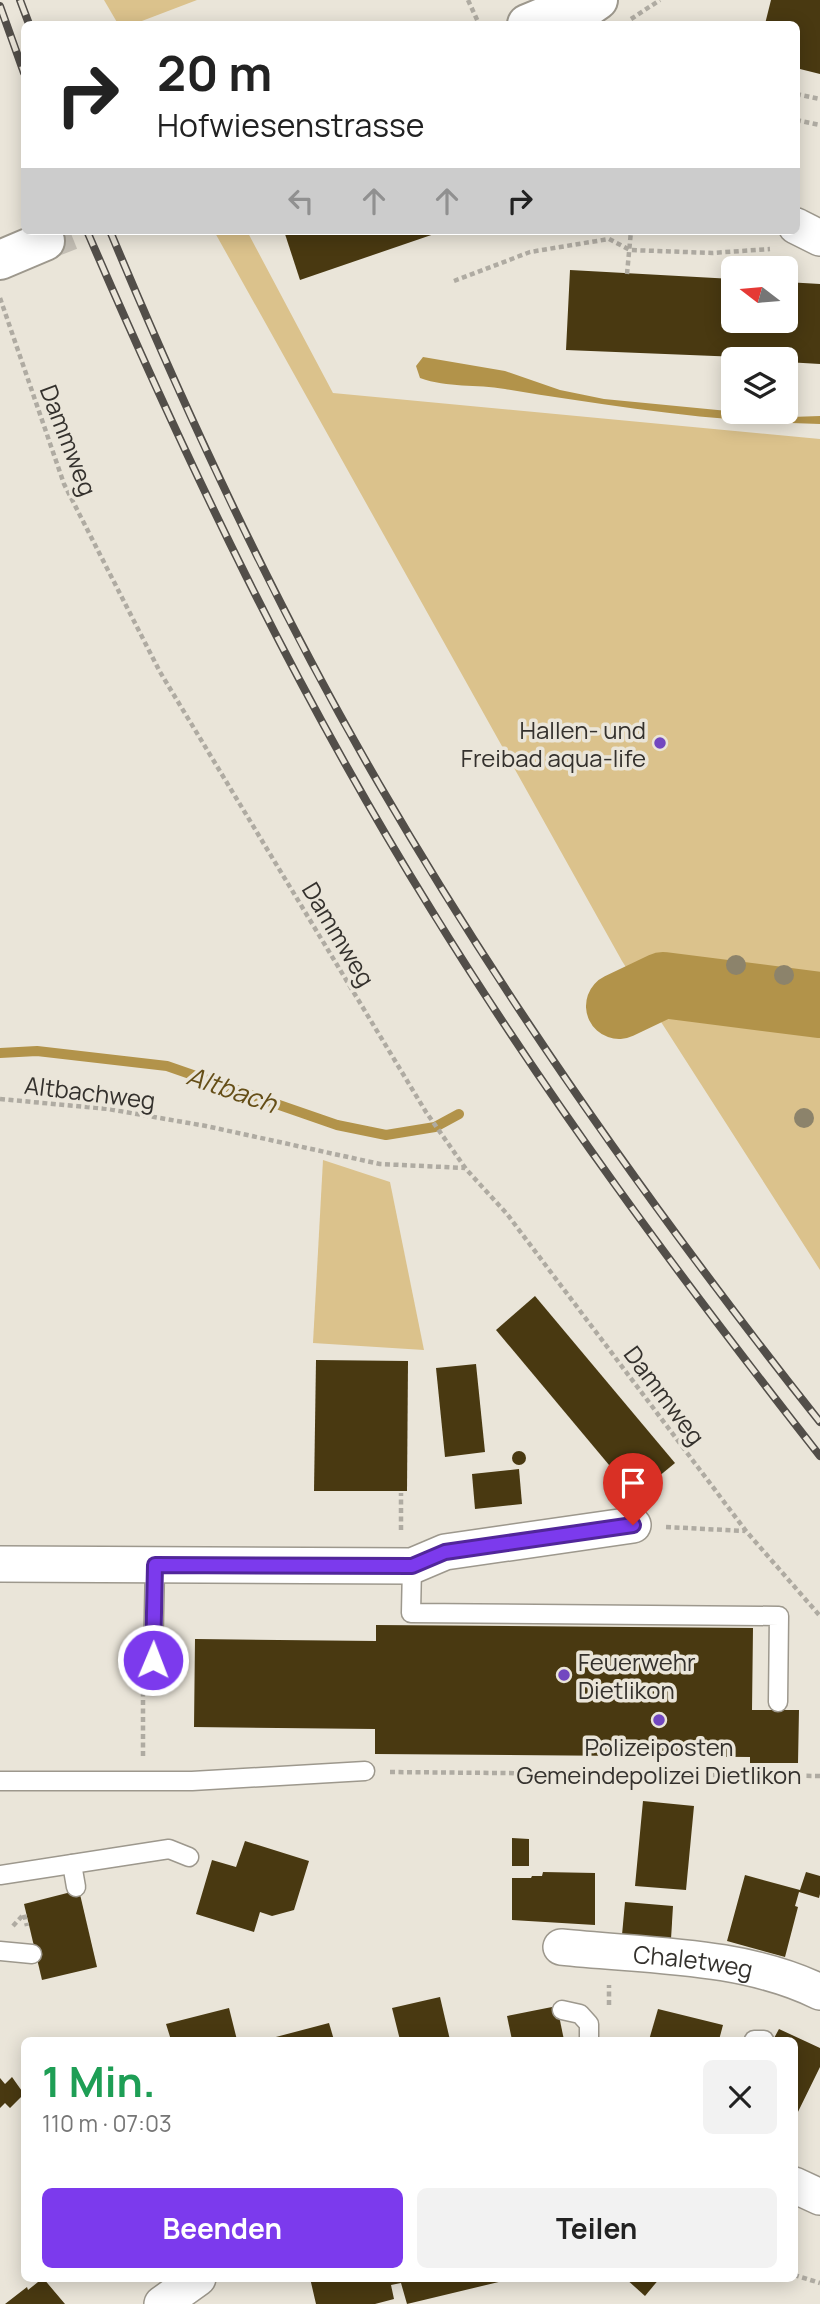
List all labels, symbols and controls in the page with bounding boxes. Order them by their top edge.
text: 20 m [157,39,272,106]
icon: right [42,49,133,140]
text: Hofwiesenstrasse [157,103,425,147]
icon: left [282,182,320,220]
icon: ahead [355,182,393,220]
icon: ahead [428,182,466,220]
icon: right [501,182,539,220]
north arrow [721,256,798,332]
map controls [721,256,798,424]
button: layers [721,347,798,424]
street label: Dammweg [33,380,105,500]
place label: Hallen- und Freibad aqua-life [461,713,646,774]
marker: Hallen- und Freibad aqua-life [652,735,668,751]
street label: Dammweg [295,876,383,992]
water label: Altbach [182,1057,283,1122]
street label: Altbachweg [23,1068,157,1116]
street label: Dammweg [617,1339,713,1451]
pin [603,1453,663,1525]
icon: arrive [614,1464,652,1502]
position arrow [116,1623,190,1697]
place label: Feuerwehr Dietlikon [578,1645,696,1706]
marker: Feuerwehr Dietlikon [556,1667,572,1683]
marker: Polizeiposten Gemeindepolizei Dietlikon [651,1712,667,1728]
place label: Polizeiposten Gemeindepolizei Dietlikon [516,1730,802,1791]
street label: Chaletweg [632,1937,756,1985]
text: 1 Min. [42,2052,156,2110]
button: close [703,2060,777,2134]
text: 110 m · 07:03 [42,2107,172,2139]
button: Beenden [42,2188,403,2268]
button: Teilen [417,2188,777,2268]

